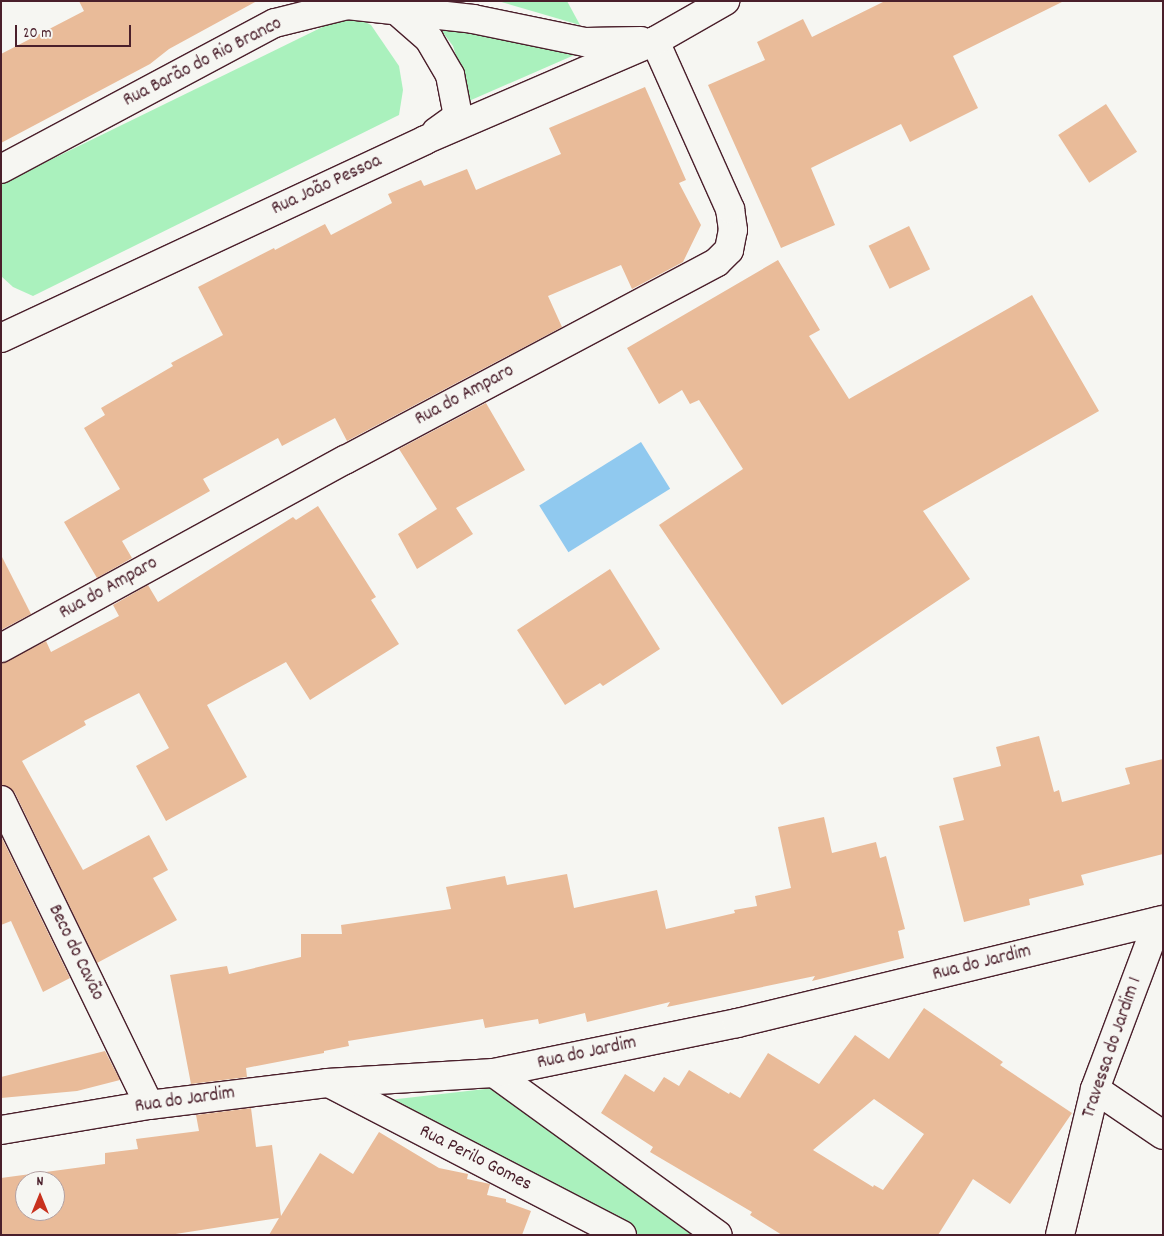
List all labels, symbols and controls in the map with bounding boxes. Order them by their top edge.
street label: Rua Barão do Rio Branco [120,13,286,113]
scale bar [18,15,134,47]
text: 20 m [23,23,51,45]
street label: Rua João Pessoa [268,151,386,221]
street label: Rua do Amparo [412,360,518,432]
street label: Rua do Amparo [56,553,162,625]
street label: Beco do Cavão [42,901,108,1005]
street label: Rua do Jardim [930,941,1034,987]
street label: Travessa do Jardim 1 [1078,974,1148,1122]
street label: Rua do Jardim [535,1032,639,1076]
street label: Rua do Jardim [134,1083,236,1119]
street label: Rua Perilo Gomes [415,1121,535,1197]
north arrow [15,1171,65,1221]
text: N [37,1172,43,1192]

